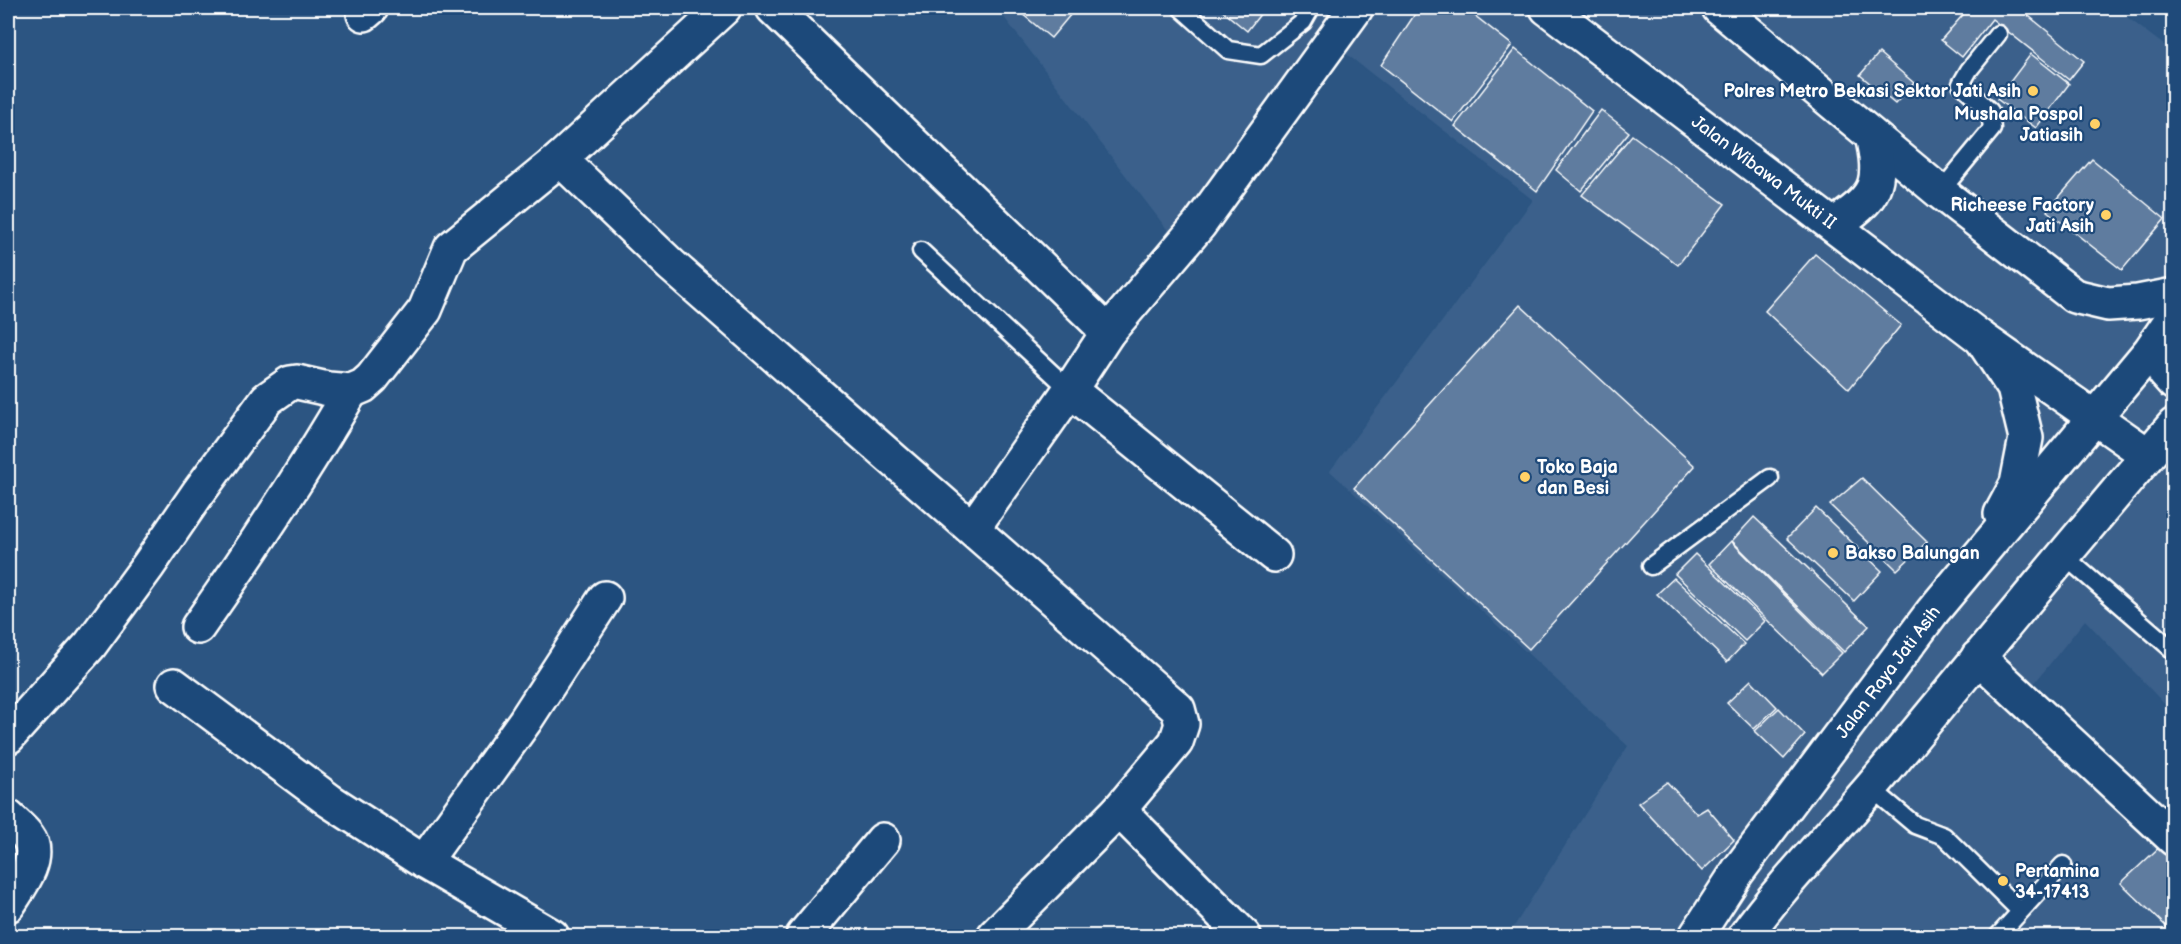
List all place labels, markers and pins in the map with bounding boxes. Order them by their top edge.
place label: Polres Metro Bekasi Sektor Jati Asih [1723,81,2021,102]
marker: Polres Metro Bekasi Sektor Jati Asih [2026,84,2040,98]
place label: Mushala Pospol Jatiasih [1954,104,2083,146]
marker: Mushala Pospol Jatiasih [2088,117,2102,131]
place label: Richeese Factory Jati Asih [1950,195,2095,237]
marker: Richeese Factory Jati Asih [2099,208,2113,222]
place label: Toko Baja dan Besi [1537,457,1618,499]
marker: Toko Baja dan Besi [1518,470,1532,484]
place label: Bakso Balungan [1845,543,1980,564]
marker: Bakso Balungan [1826,546,1840,560]
place label: Pertamina 34-17413 [2015,861,2100,903]
marker: Pertamina 34-17413 [1996,874,2010,888]

